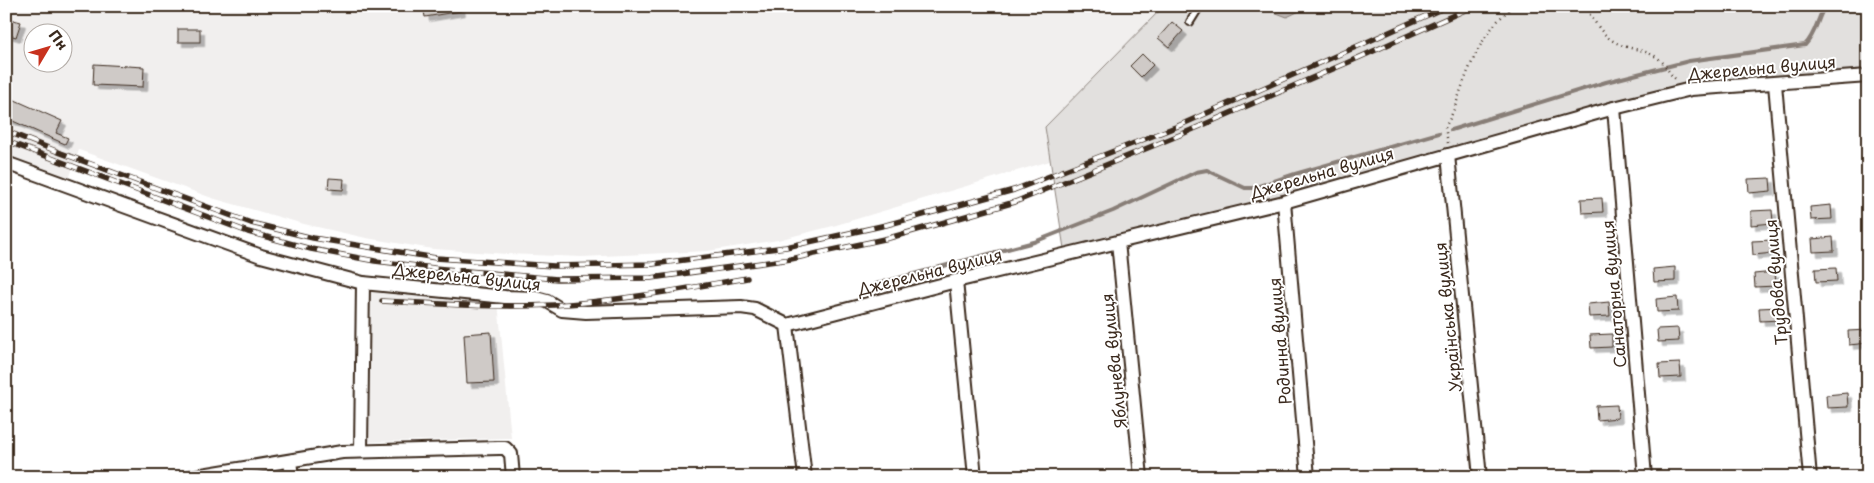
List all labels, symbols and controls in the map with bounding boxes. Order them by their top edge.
north arrow [22,22,72,72]
text: Пн [44,25,73,54]
street label: Джерельна вулиця [1686,49,1837,86]
street label: Джерельна вулиця [1246,140,1396,204]
street label: Трудова вулиця [1758,218,1792,346]
street label: Санаторна вулиця [1595,219,1631,369]
street label: Джерельна вулиця [854,241,1005,301]
street label: Українська вулиця [1427,241,1467,393]
street label: Джерельна вулиця [391,256,542,296]
street label: Родинна вулиця [1262,277,1297,406]
street label: Яблунева вулиця [1094,292,1132,430]

